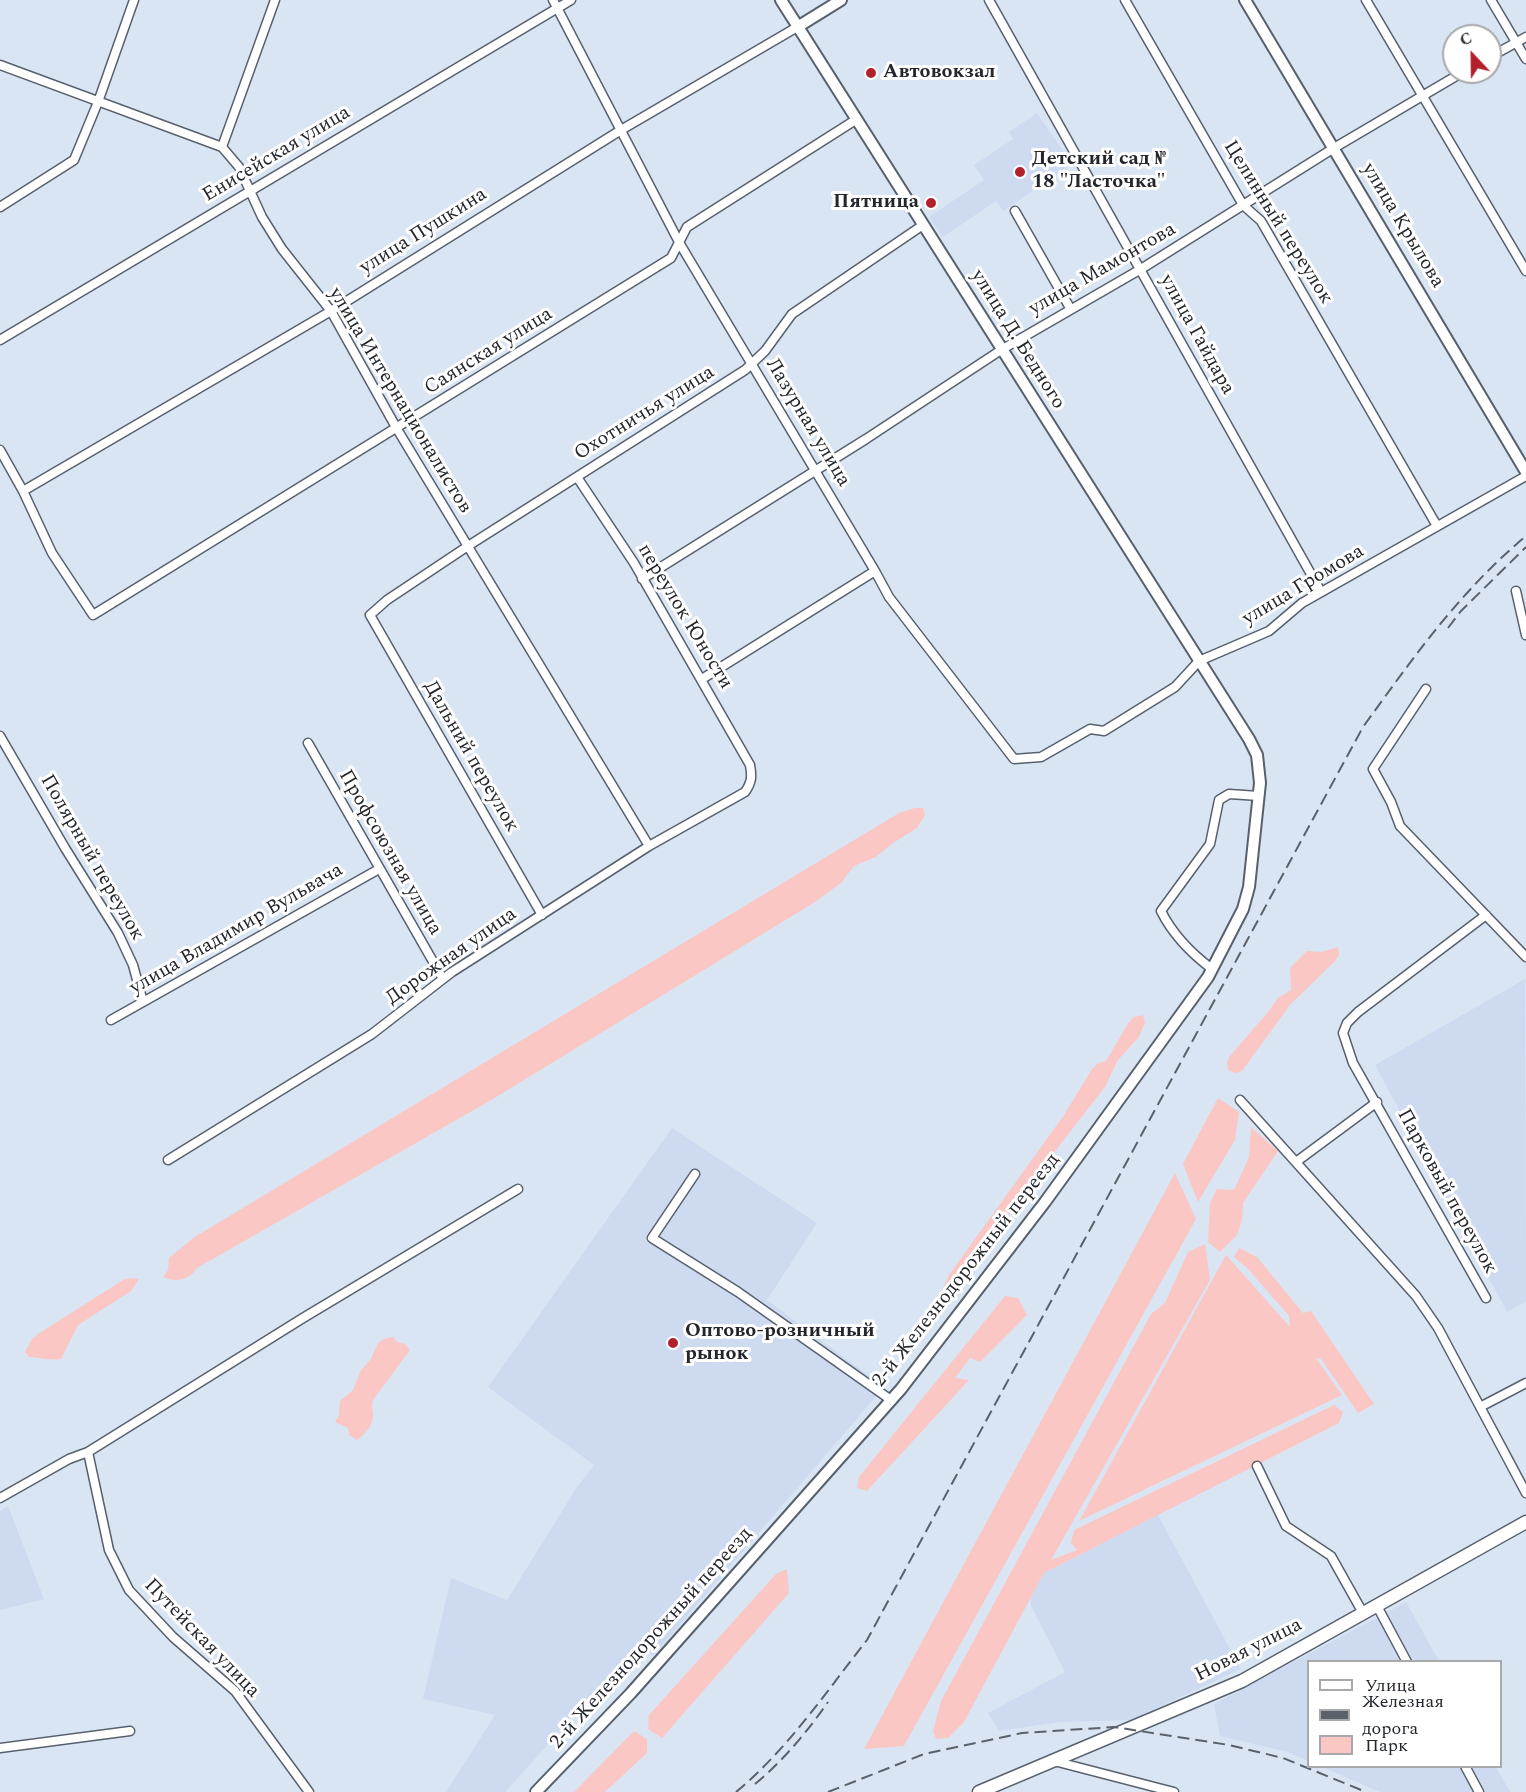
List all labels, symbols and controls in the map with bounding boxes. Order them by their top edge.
north arrow [1442,24,1502,84]
text: С [1456,26,1476,52]
place label: Автовокзал [883,61,996,85]
marker: Автовокзал [864,66,878,80]
street label: Енисейская улица [199,101,355,209]
street label: Целинный переулок [1217,137,1337,309]
place label: Детский сад № 18 "Ласточка" [1032,148,1166,195]
street label: улица Крылова [1355,159,1449,293]
marker: Детский сад № 18 "Ласточка" [1013,165,1027,179]
street label: улица Пушкина [356,183,492,281]
place label: Пятница [833,191,919,215]
marker: Пятница [924,196,938,210]
street label: улица Мамонтова [1025,218,1181,322]
street label: улица Д. Бедного [964,266,1070,414]
street label: улица Гайдара [1153,271,1239,399]
street label: улица Интернационалистов [322,284,476,518]
street label: Саянская улица [420,303,558,401]
street label: Лазурная улица [759,354,855,492]
street label: Охотничья улица [570,361,720,467]
street label: переулок Юности [631,540,737,694]
street label: улица Громова [1239,540,1369,632]
street label: Дальний переулок [417,677,523,837]
street label: Профсоюзная улица [332,766,446,940]
street label: Полярный переулок [34,771,148,945]
street label: улица Владимир Вульвача [126,859,348,1001]
street label: Дорожная улица [382,903,522,1011]
street label: Парковый переулок [1391,1105,1501,1279]
street label: 2-й Железнодорожный переезд [868,1149,1066,1393]
place label: Оптово-розничный рынок [685,1320,875,1367]
marker: Оптово-розничный рынок [666,1336,680,1350]
street label: 2-й Железнодорожный переезд [546,1523,758,1755]
street label: Путейская улица [138,1574,264,1704]
street label: Новая улица [1191,1614,1307,1688]
legend [1307,1660,1502,1768]
text: Улица [1365,1672,1416,1699]
text: Железная дорога [1362,1688,1444,1742]
text: Парк [1365,1732,1408,1759]

